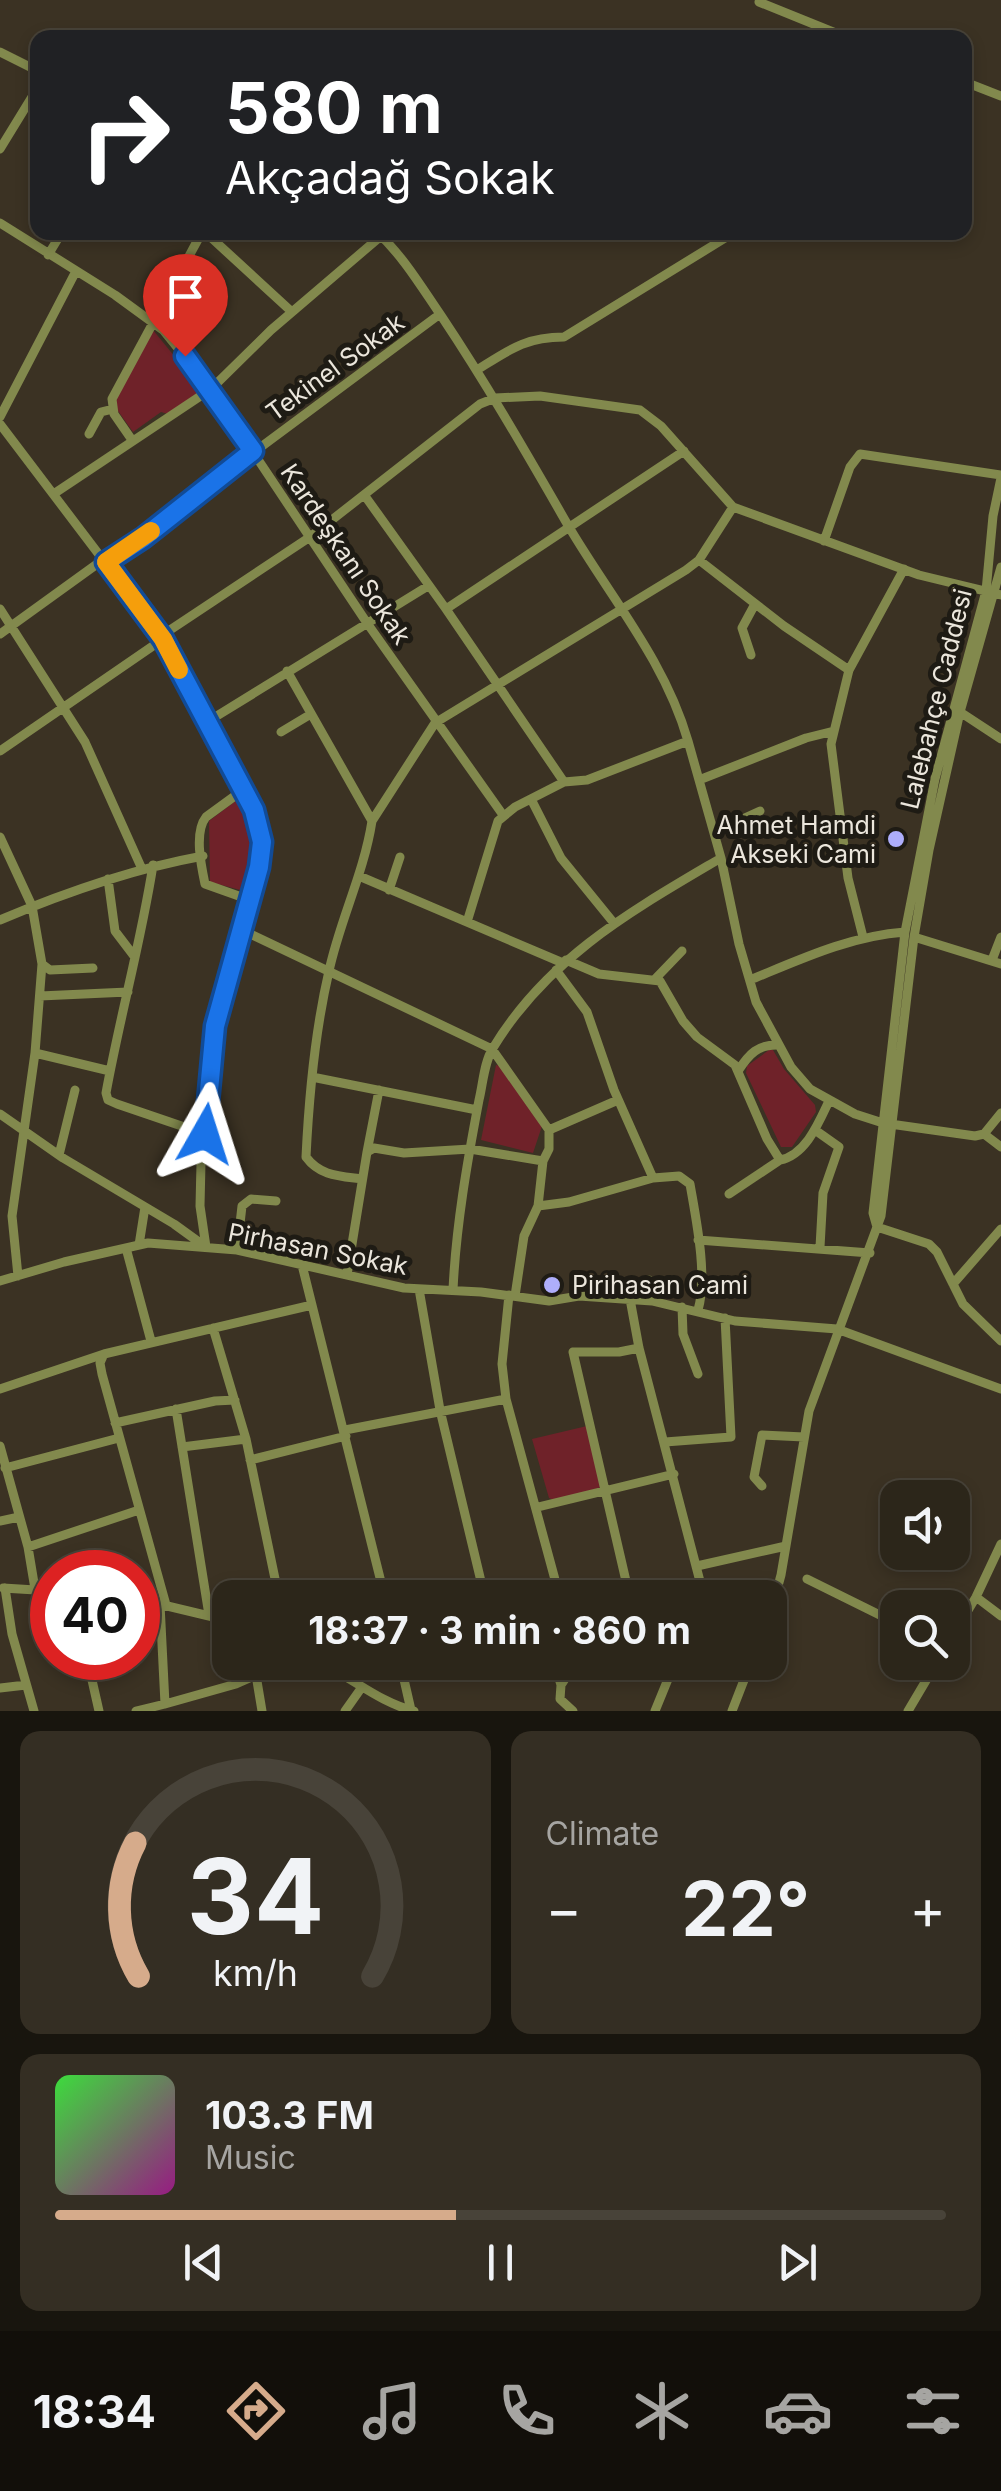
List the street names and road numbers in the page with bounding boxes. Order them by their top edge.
street label: Tekinel Sokak [260,307,410,427]
street label: Kardeşkanı Sokak [275,458,418,650]
street label: Lalebahçe Caddesi [894,586,978,812]
street label: Pirhasan Sokak [226,1217,411,1281]

